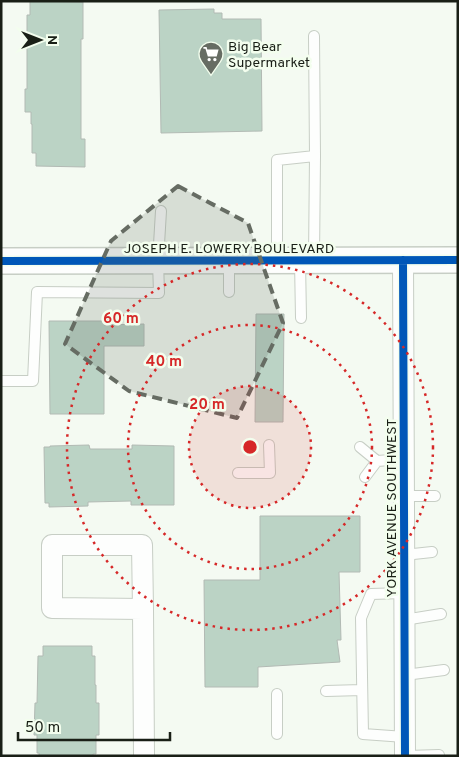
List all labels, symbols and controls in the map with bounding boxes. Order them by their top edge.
north arrow [15,15,65,65]
text: N [43,35,60,45]
place label: Big Bear Supermarket [228,39,310,72]
supermarket icon: Big Bear Supermarket [198,41,224,75]
street label: JOSEPH E. LOWERY BOULEVARD [124,241,334,258]
text: 60 m [103,310,139,329]
text: 40 m [146,353,182,372]
text: 20 m [189,396,225,415]
street label: YORK AVENUE SOUTHWEST [384,419,401,597]
centre of rings [241,438,259,456]
scale bar [18,710,170,742]
text: 50 m [25,719,60,738]

